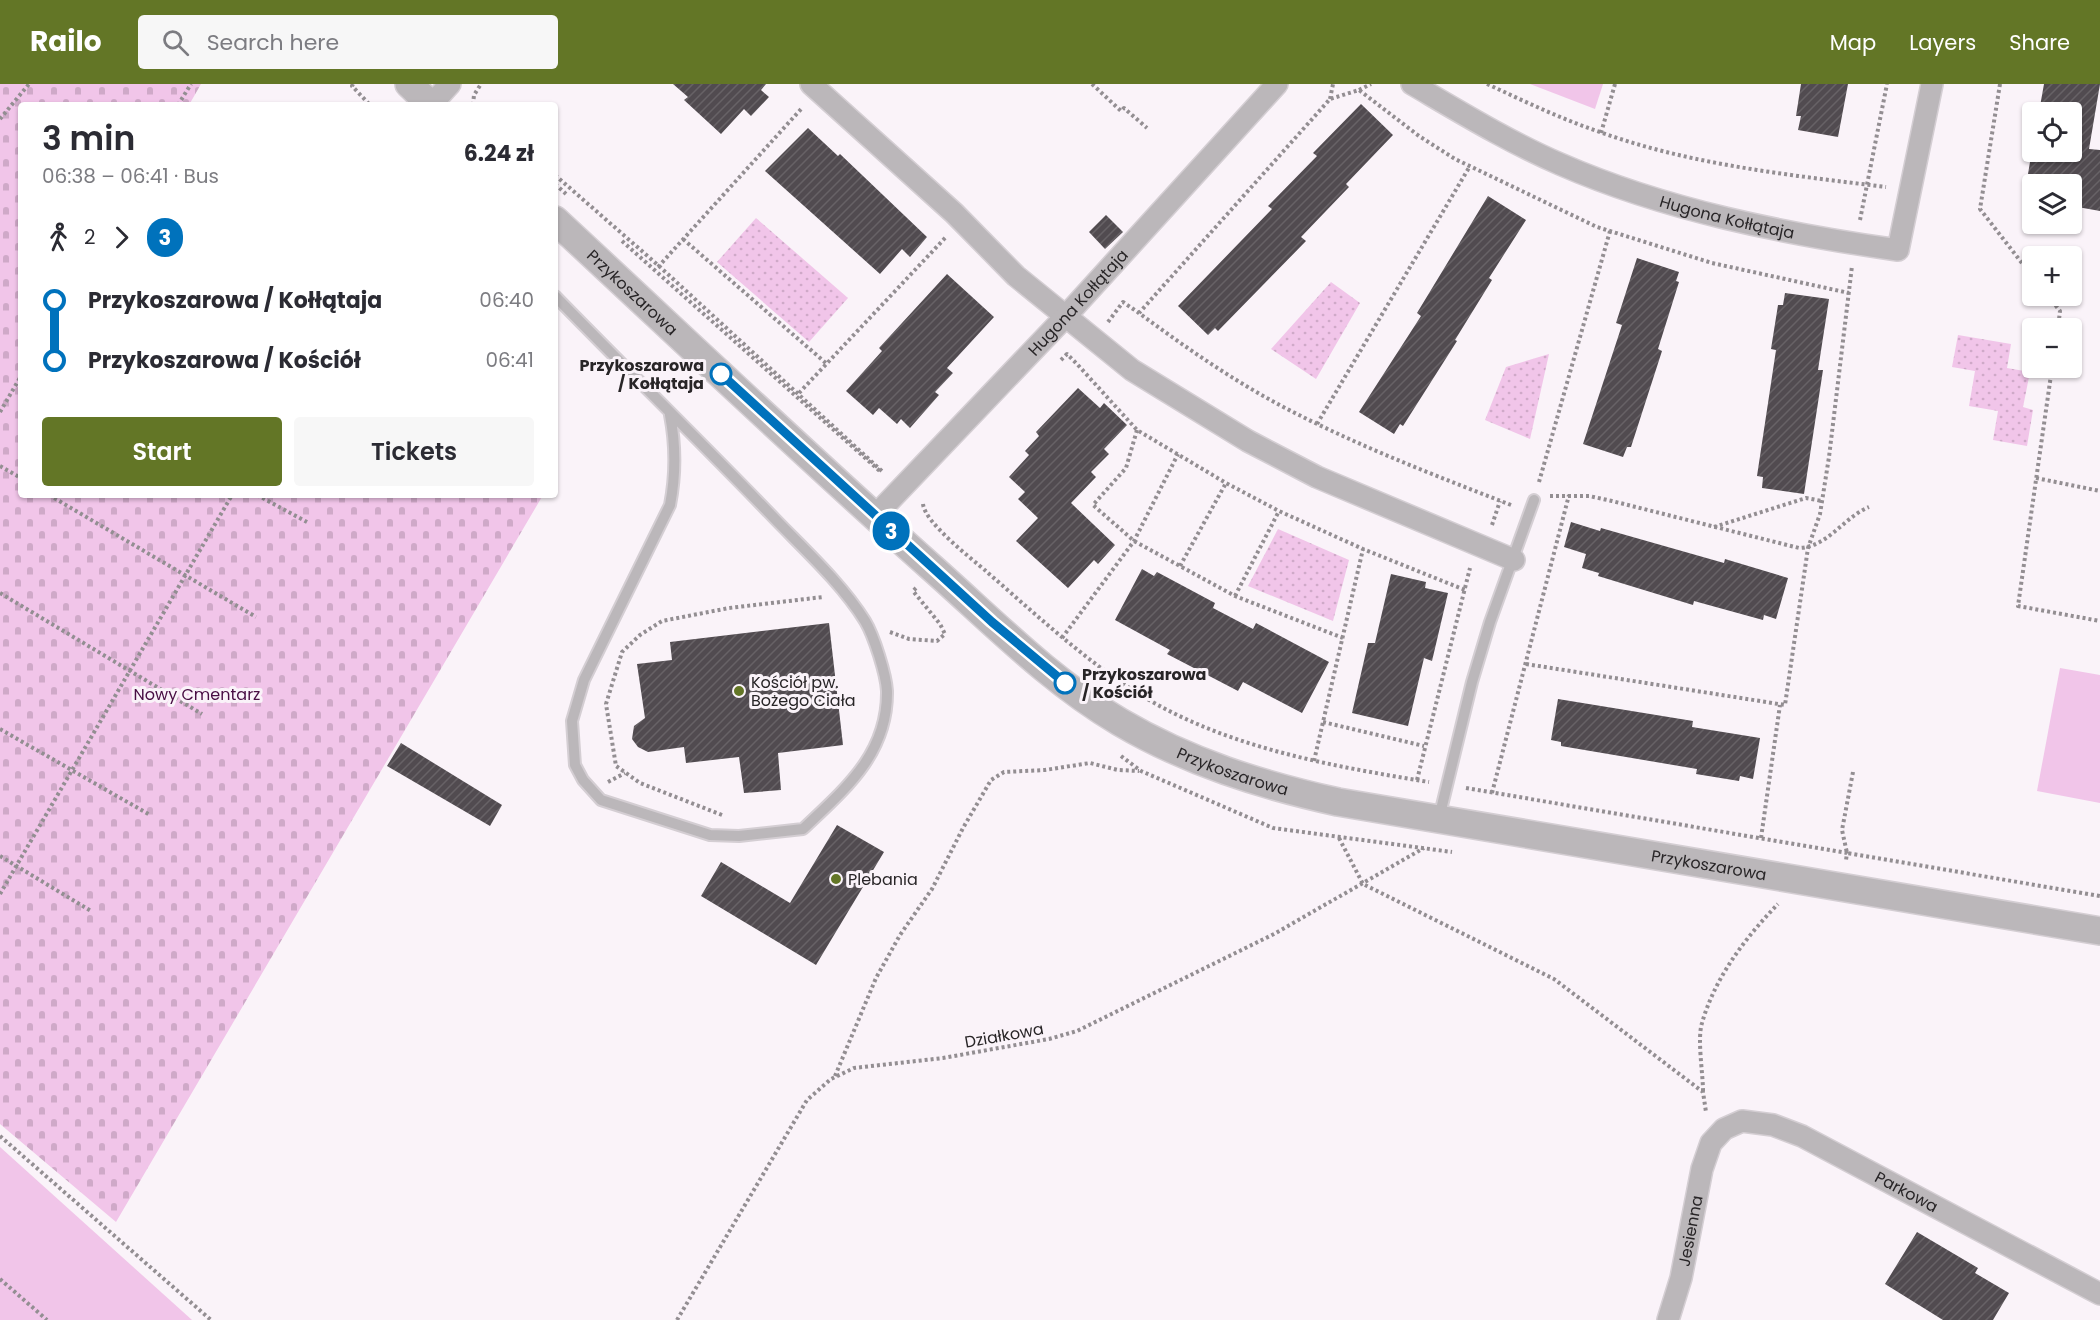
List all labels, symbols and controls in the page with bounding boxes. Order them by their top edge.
search box [138,15,558,69]
text: Railo [30,22,102,61]
icon: search [159,26,192,59]
text: Search here [207,27,339,58]
text: Map [1830,28,1876,57]
text: Layers [1909,28,1976,57]
text: Share [2009,28,2070,57]
map controls [2022,102,2082,378]
button: locate [2022,102,2082,162]
text: 3 min [42,115,135,162]
text: 6.24 zł [464,138,534,169]
text: 06:38 – 06:41 · Bus [42,162,219,190]
button: layers [2022,174,2082,234]
street label: Hugona Kołłątaja [1657,190,1796,245]
icon: walk [42,221,75,254]
icon: forward [105,221,138,254]
text: 2 [84,223,96,251]
text: 3 [159,223,171,252]
street label: Przykoszarowa [582,244,683,341]
street label: Hugona Kołłątaja [1023,244,1133,361]
button: + [2022,246,2082,306]
text: Przykoszarowa / Kołłątaja [88,285,382,316]
text: 06:40 [479,286,534,314]
button: − [2022,318,2082,378]
text: Przykoszarowa / Kościół [88,345,361,376]
text: 06:41 [486,346,534,374]
place label: Przykoszarowa / Kołłątaja [580,354,704,395]
marker: Przykoszarowa / Kołłątaja [710,363,732,385]
button: Start [42,417,282,486]
button: Tickets [294,417,534,486]
line badge: 3 [872,512,910,550]
text: 3 [885,517,897,546]
place label: Przykoszarowa / Kościół [1082,663,1206,704]
place label: Kościół pw. Bożego Ciała [751,671,856,712]
marker: Przykoszarowa / Kościół [1054,672,1076,694]
park label: Nowy Cmentarz [134,683,260,706]
marker: Kościół pw. Bożego Ciała [732,684,746,698]
street label: Przykoszarowa [1173,742,1291,801]
street label: Przykoszarowa [1649,844,1768,886]
place label: Plebania [848,868,918,891]
marker: Plebania [829,872,843,886]
street label: Działkowa [963,1017,1045,1054]
street label: Parkowa [1871,1166,1942,1218]
street label: Jesienna [1672,1193,1709,1268]

